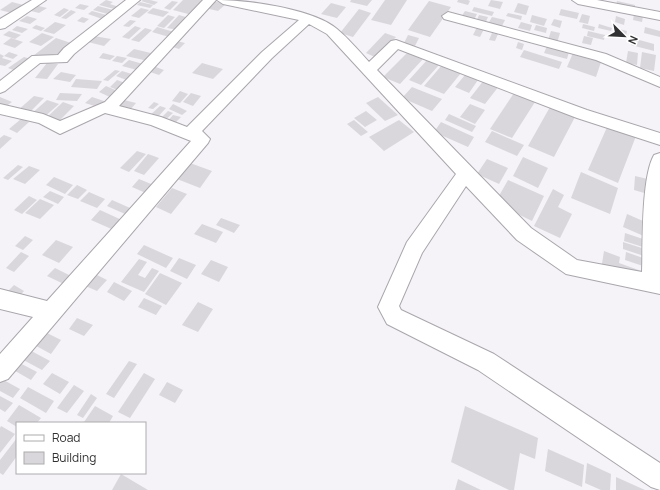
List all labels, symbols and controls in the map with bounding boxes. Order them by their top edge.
north arrow [604,16,644,56]
text: N [625,34,642,47]
legend [16,422,146,474]
text: Road [52,429,80,446]
text: Building [52,449,96,466]

